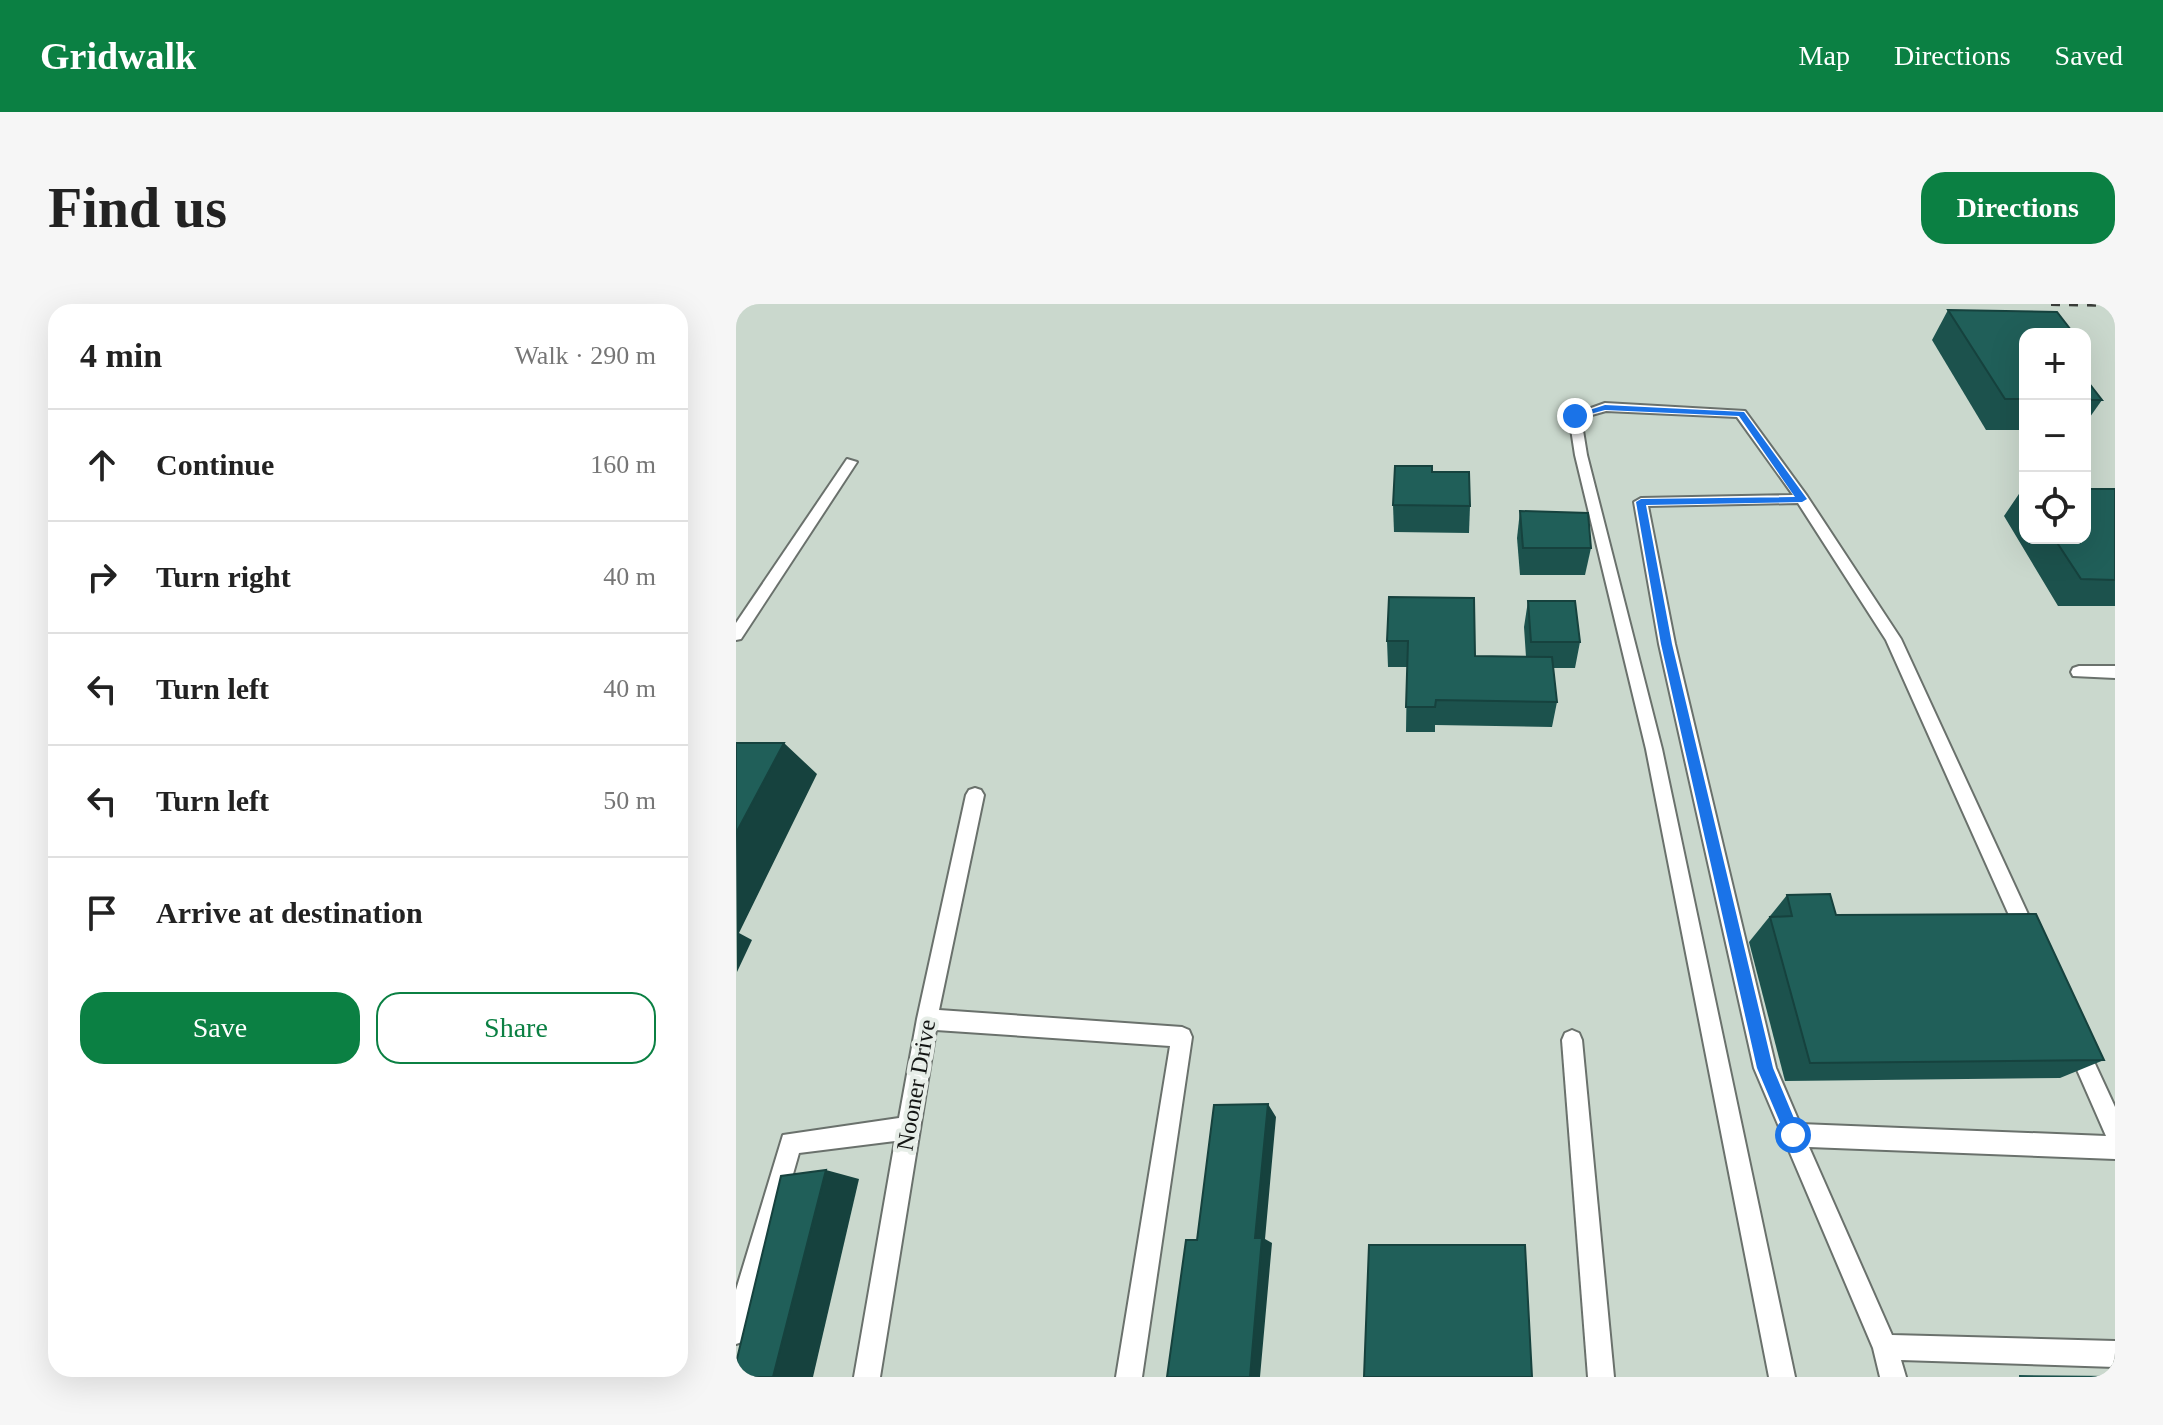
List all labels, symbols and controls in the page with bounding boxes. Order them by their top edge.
text: Gridwalk [40,35,196,77]
text: Map [1799,40,1850,71]
text: Directions [1894,40,2011,71]
text: Saved [2055,40,2123,71]
button: Directions [1921,172,2115,244]
text: Find us [48,177,227,239]
map controls [2019,328,2091,544]
button: + [2019,328,2091,400]
text: 4 min [80,337,162,374]
text: Walk · 290 m [514,341,656,370]
route end [1557,398,1593,434]
button: − [2019,400,2091,472]
icon: ahead [80,443,124,487]
text: Continue [156,448,274,481]
text: 160 m [590,450,656,479]
button: locate [2019,472,2091,544]
icon: right [80,555,124,599]
text: Turn right [156,560,291,593]
text: 40 m [603,562,656,591]
icon: left [80,667,124,711]
text: Turn left [156,672,269,705]
text: 40 m [603,674,656,703]
icon: left [80,779,124,823]
text: Turn left [156,784,269,817]
text: 50 m [603,786,656,815]
icon: arrive [80,891,124,935]
text: Arrive at destination [156,896,423,929]
button: Save [80,992,360,1064]
button: Share [376,992,656,1064]
street label: Nooner Drive [892,1017,940,1153]
route start [1775,1117,1811,1153]

